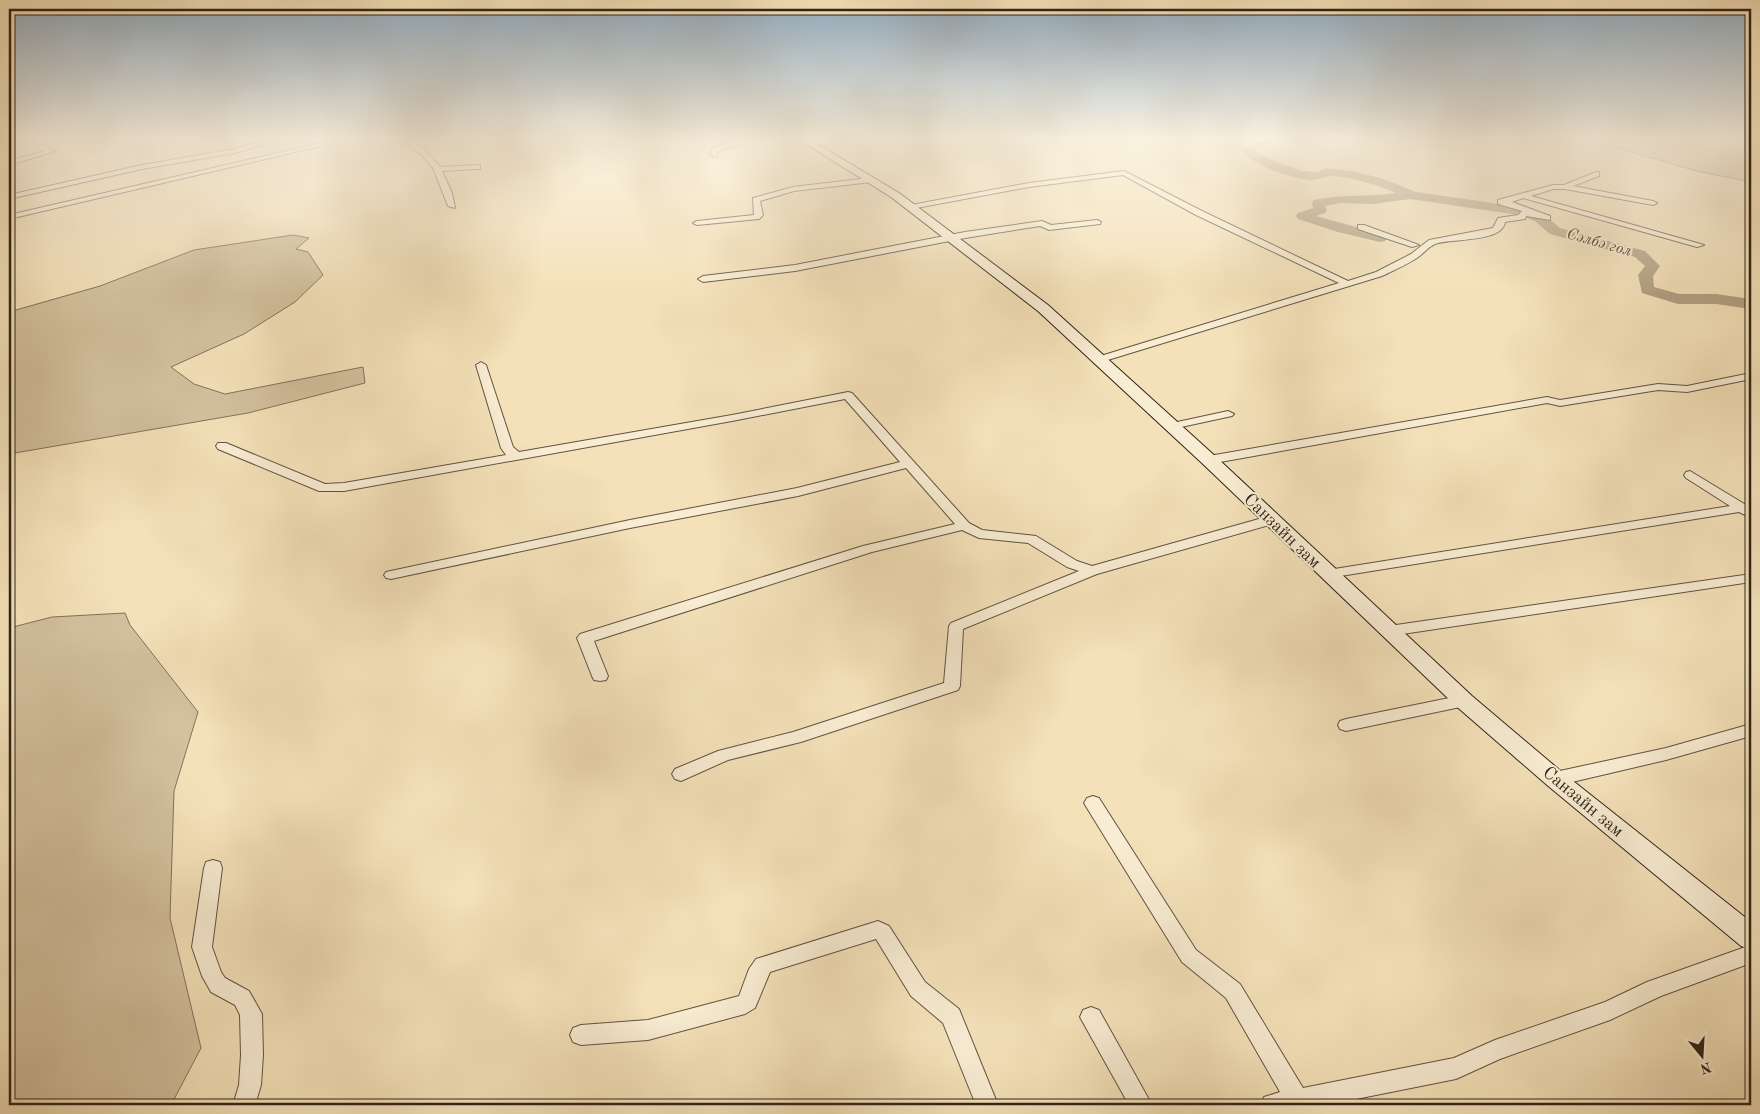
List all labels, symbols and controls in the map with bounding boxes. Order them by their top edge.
water label: Сэлбэ гол [1565,226,1633,260]
street label: Санзайн зам [1240,490,1324,572]
street label: Санзайн зам [1539,763,1627,841]
north arrow [1678,1032,1728,1082]
text: N [1698,1059,1713,1076]

